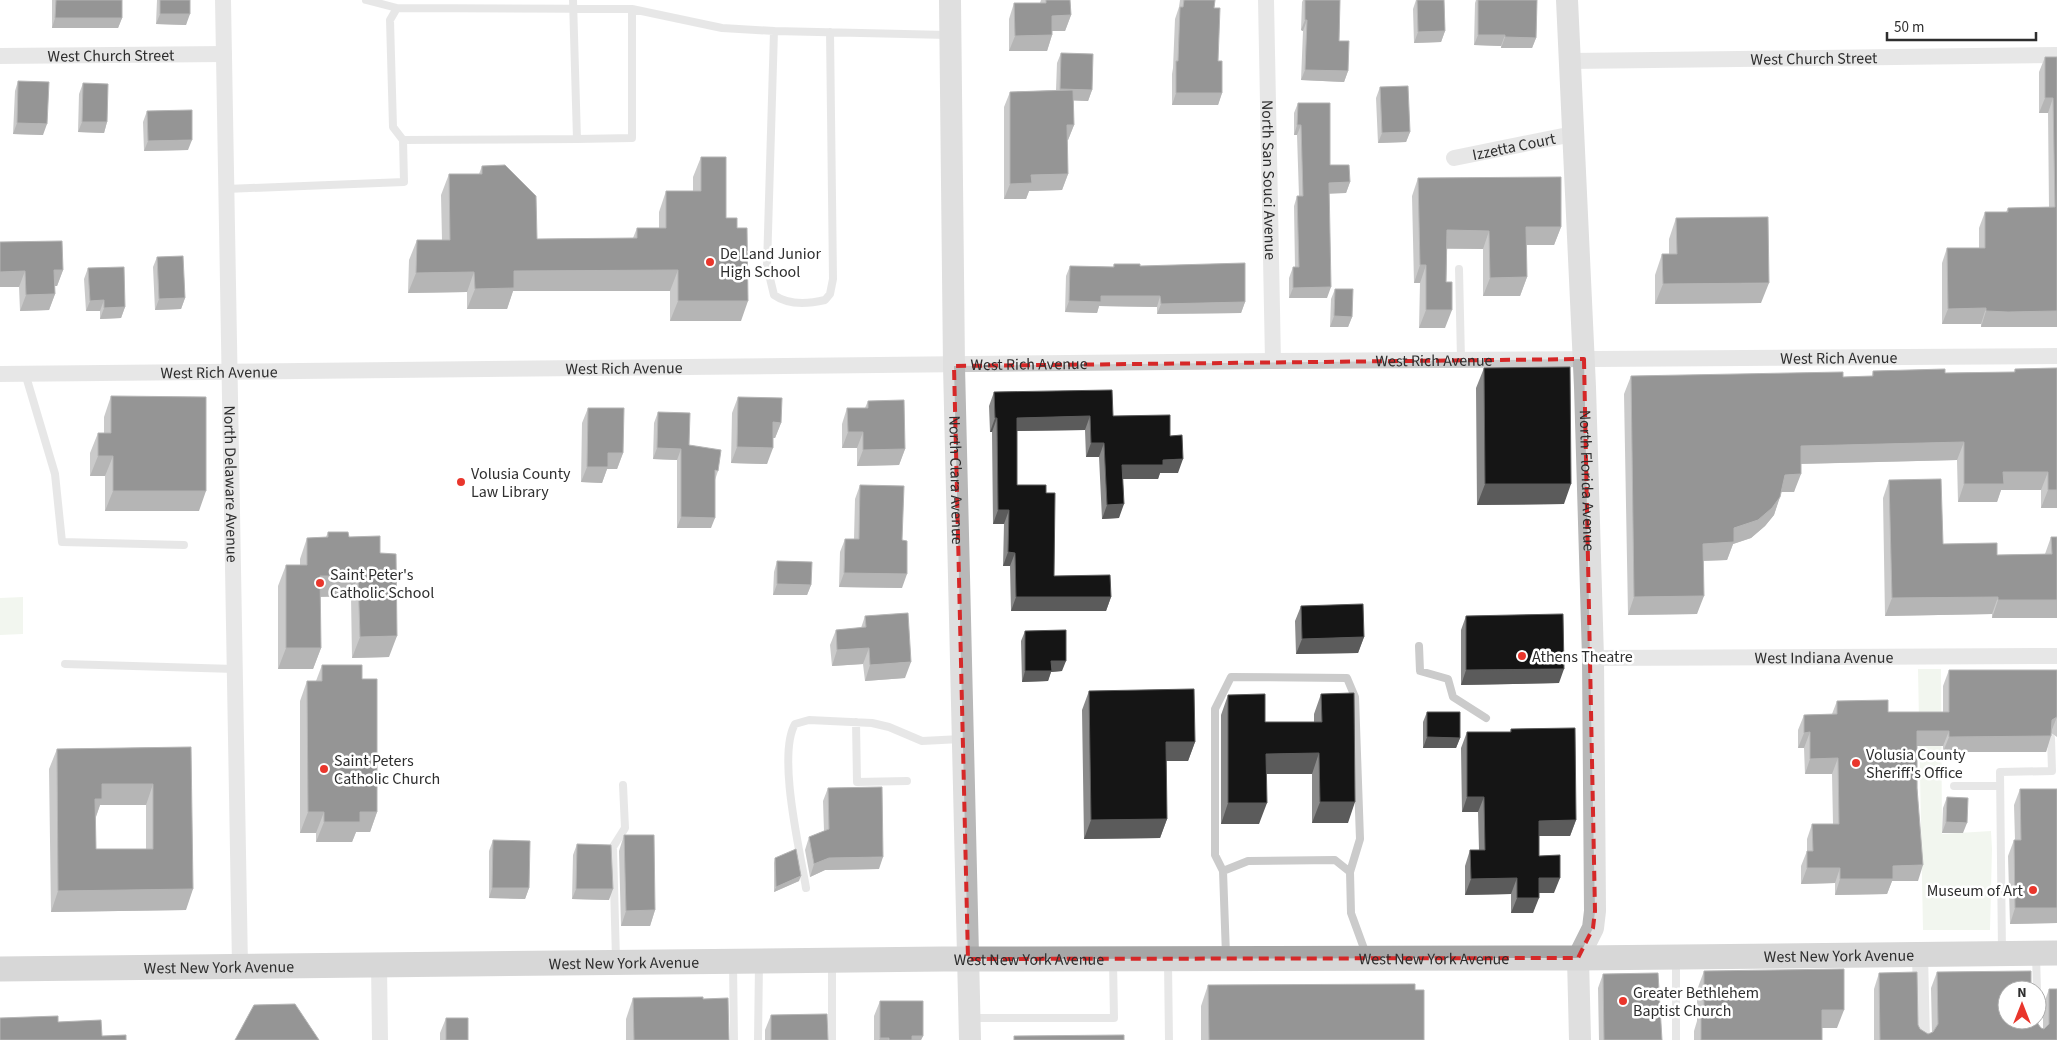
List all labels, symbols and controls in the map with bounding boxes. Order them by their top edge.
scale bar [1887,10,2036,42]
text: 50 m [1894,17,1924,38]
street label: West Church Street [47,44,175,68]
street label: West Church Street [1750,47,1878,71]
street label: North San Souci Avenue [1256,100,1281,260]
street label: Izzetta Court [1470,128,1558,166]
place label: De Land Junior High School [720,243,821,283]
marker: De Land Junior High School [704,256,716,268]
street label: West Rich Avenue [1780,347,1898,370]
street label: West Rich Avenue [1375,350,1493,372]
street label: West Rich Avenue [970,353,1088,376]
street label: West Rich Avenue [565,357,683,380]
street label: West Rich Avenue [160,361,278,384]
street label: North Delaware Avenue [218,405,243,563]
street label: North Florida Avenue [1574,409,1600,552]
street label: North Clara Avenue [943,415,968,545]
place label: Volusia County Law Library [471,463,571,503]
marker: Volusia County Law Library [455,476,467,488]
place label: Saint Peter's Catholic School [330,564,434,604]
marker: Saint Peter's Catholic School [314,577,326,589]
place label: Athens Theatre [1532,646,1633,668]
street label: West Indiana Avenue [1755,647,1894,669]
marker: Athens Theatre [1516,650,1528,662]
place label: Volusia County Sheriff's Office [1866,744,1966,784]
place label: Saint Peters Catholic Church [334,750,440,790]
marker: Volusia County Sheriff's Office [1850,757,1862,769]
marker: Saint Peters Catholic Church [318,763,330,775]
place label: Museum of Art [1927,880,2024,902]
marker: Museum of Art [2027,884,2039,896]
street label: West New York Avenue [1764,944,1914,968]
street label: West New York Avenue [1359,948,1509,970]
street label: West New York Avenue [954,949,1104,971]
street label: West New York Avenue [549,952,699,975]
street label: West New York Avenue [144,956,294,979]
north arrow [1997,980,2047,1030]
place label: Greater Bethlehem Baptist Church [1633,982,1759,1022]
text: N [2017,983,2027,1003]
marker: Greater Bethlehem Baptist Church [1617,995,1629,1007]

